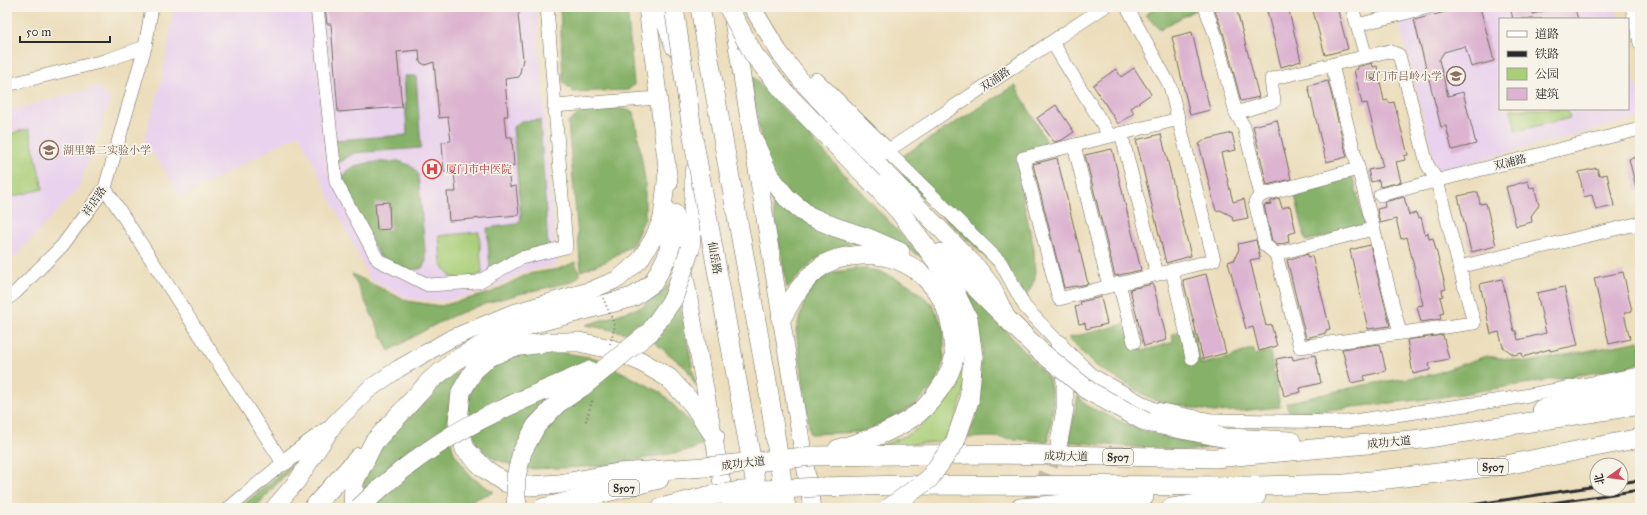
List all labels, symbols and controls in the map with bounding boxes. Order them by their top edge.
scale bar [20,18,110,44]
legend [1499,18,1629,110]
text: 50 m [26,25,51,39]
text: 道路 [1535,27,1559,41]
text: 铁路 [1535,47,1559,61]
street label: 双浦路 [978,65,1013,94]
school or university icon: 厦门市吕岭小学 [1445,65,1467,87]
text: 公园 [1535,67,1559,81]
place label: 厦门市吕岭小学 [1365,70,1442,83]
text: 建筑 [1535,87,1559,101]
school or university icon: 湖里第二实验小学 [38,139,60,161]
place label: 湖里第二实验小学 [63,144,151,157]
street label: 双浦路 [1493,152,1528,173]
hospital icon: 厦门市中医院 [421,158,443,180]
place label: 厦门市中医院 [446,163,512,176]
street label: 祥店路 [80,184,109,219]
street label: 仙岳路 [705,241,724,275]
street label: 成功大道 [1367,434,1412,451]
road number: S507 [1103,449,1133,465]
street label: 成功大道 [1044,450,1088,463]
street label: 成功大道 [720,454,766,473]
north arrow [1589,457,1629,497]
road number: S507 [1478,459,1508,475]
text: 北 [1592,472,1607,486]
road number: S507 [609,480,639,496]

